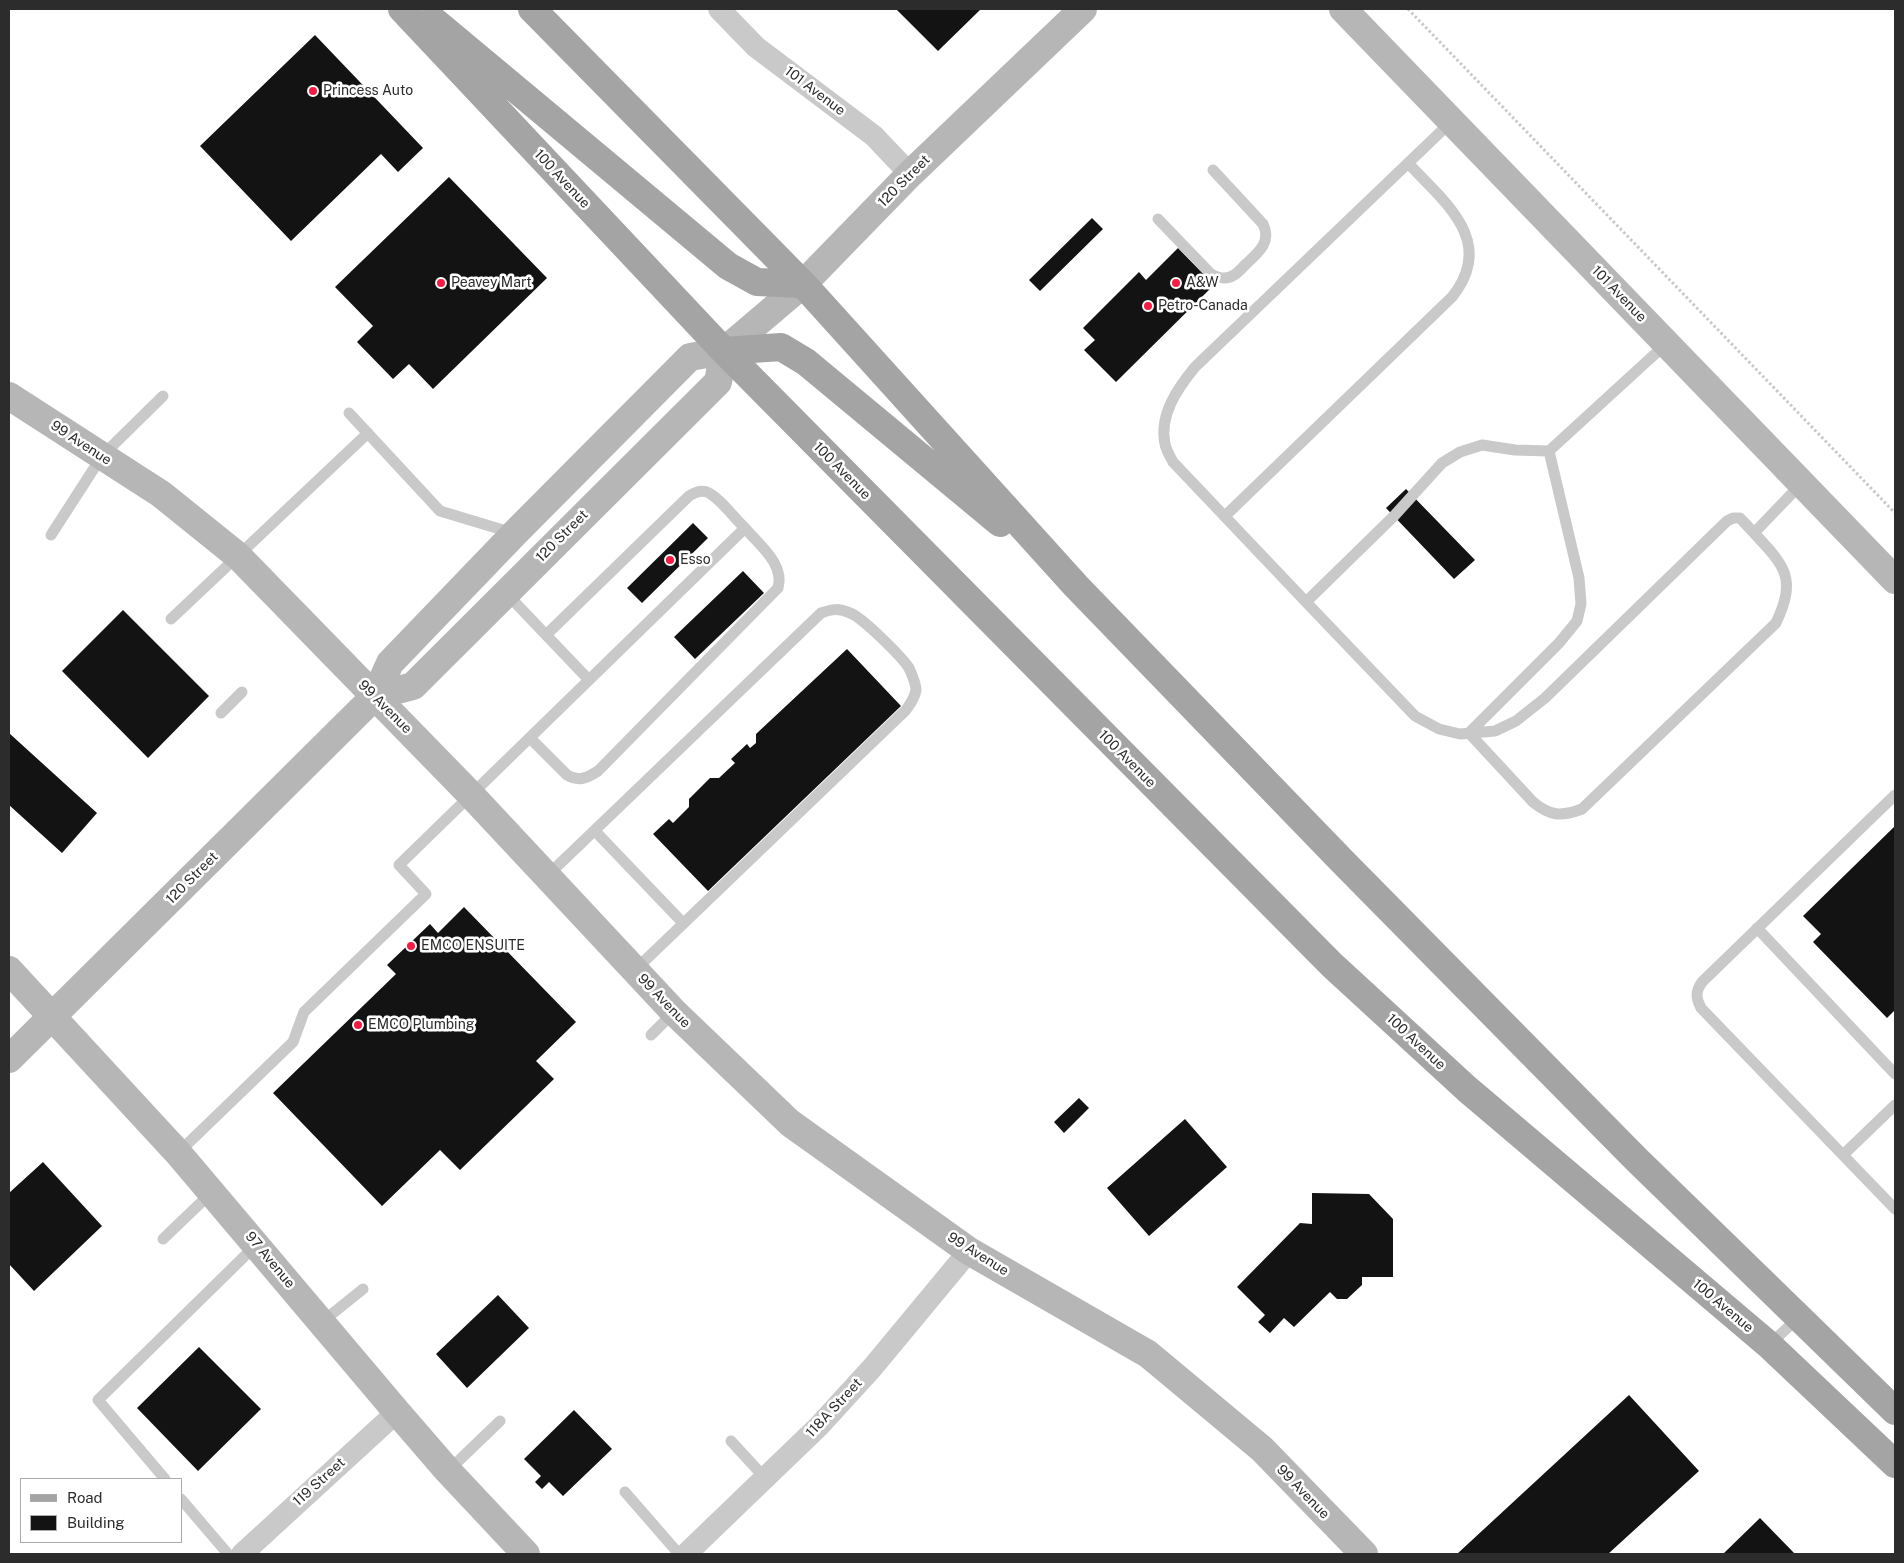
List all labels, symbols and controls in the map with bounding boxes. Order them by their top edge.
street label: 101 Avenue [781,63,849,119]
place label: Princess Auto [323,83,413,99]
marker: Princess Auto [307,85,319,97]
street label: 100 Avenue [531,146,593,212]
street label: 120 Street [874,151,934,211]
street label: 101 Avenue [1588,262,1650,326]
place label: Peavey Mart [451,275,532,291]
place label: A&W [1186,275,1219,291]
marker: Peavey Mart [435,277,447,289]
marker: A&W [1170,277,1182,289]
place label: Petro-Canada [1158,298,1248,314]
marker: Petro-Canada [1142,300,1154,312]
street label: 99 Avenue [48,417,114,469]
street label: 100 Avenue [810,439,874,503]
street label: 120 Street [532,506,592,566]
place label: Esso [680,552,711,568]
marker: Esso [664,554,676,566]
street label: 99 Avenue [355,677,415,737]
street label: 100 Avenue [1095,727,1159,791]
street label: 120 Street [162,848,222,908]
place label: EMCO ENSUITE [421,938,525,954]
marker: EMCO ENSUITE [405,940,417,952]
street label: 99 Avenue [634,970,694,1032]
street label: 100 Avenue [1383,1011,1449,1073]
place label: EMCO Plumbing [368,1017,474,1033]
marker: EMCO Plumbing [352,1019,364,1031]
street label: 97 Avenue [242,1228,298,1292]
street label: 99 Avenue [944,1229,1012,1279]
street label: 100 Avenue [1689,1276,1757,1336]
street label: 118A Street [802,1375,866,1441]
street label: 119 Street [289,1454,349,1510]
street label: 99 Avenue [1273,1461,1333,1523]
legend [20,1478,182,1543]
text: Road [67,1489,103,1506]
text: Building [67,1514,125,1531]

